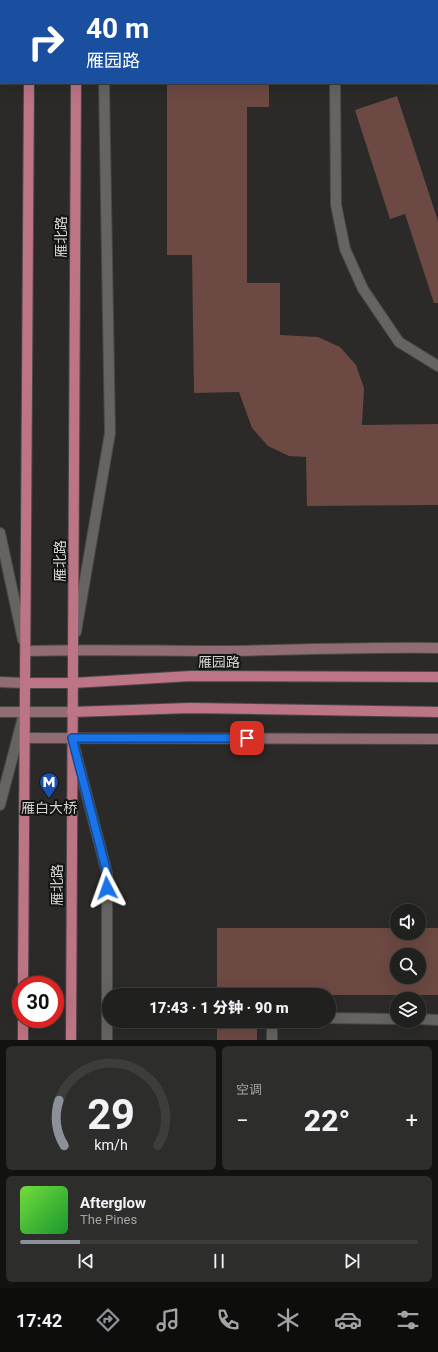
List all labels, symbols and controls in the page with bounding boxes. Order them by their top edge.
text: 40 m [86,12,149,45]
icon: right [20,16,72,68]
text: 雁园路 [86,50,140,71]
street label: 雁北路 [53,216,69,258]
street label: 雁北路 [52,540,68,582]
street label: 雁园路 [198,654,240,670]
pin [230,721,264,755]
icon: arrive [236,727,258,749]
metro station icon: 雁白大桥 [38,771,60,799]
place label: 雁白大桥 [21,800,77,816]
street label: 雁北路 [49,864,65,906]
position arrow [86,867,128,909]
map controls [390,904,426,1028]
button: sound [390,904,426,940]
button: search [390,948,426,984]
speed limit sign: 30 [12,976,64,1028]
button: layers [390,992,426,1028]
text: 17:43 · 1 分钟 · 90 m [149,999,289,1017]
text: 空调 [236,1082,262,1097]
text: 29 [87,1090,135,1139]
text: 22° [304,1103,350,1138]
text: − [236,1108,249,1133]
text: + [406,1108,418,1133]
text: km/h [94,1137,128,1153]
text: Afterglow [80,1194,146,1212]
text: The Pines [80,1212,137,1227]
icon: previous [75,1250,97,1272]
icon: pause [208,1250,230,1272]
icon: next [341,1250,363,1272]
icon: directions [94,1306,122,1334]
icon: music [154,1306,182,1334]
icon: phone [214,1306,242,1334]
icon: climate [274,1306,302,1334]
icon: car [334,1306,362,1334]
icon: filters [394,1306,422,1334]
text: 17:42 [16,1310,62,1331]

